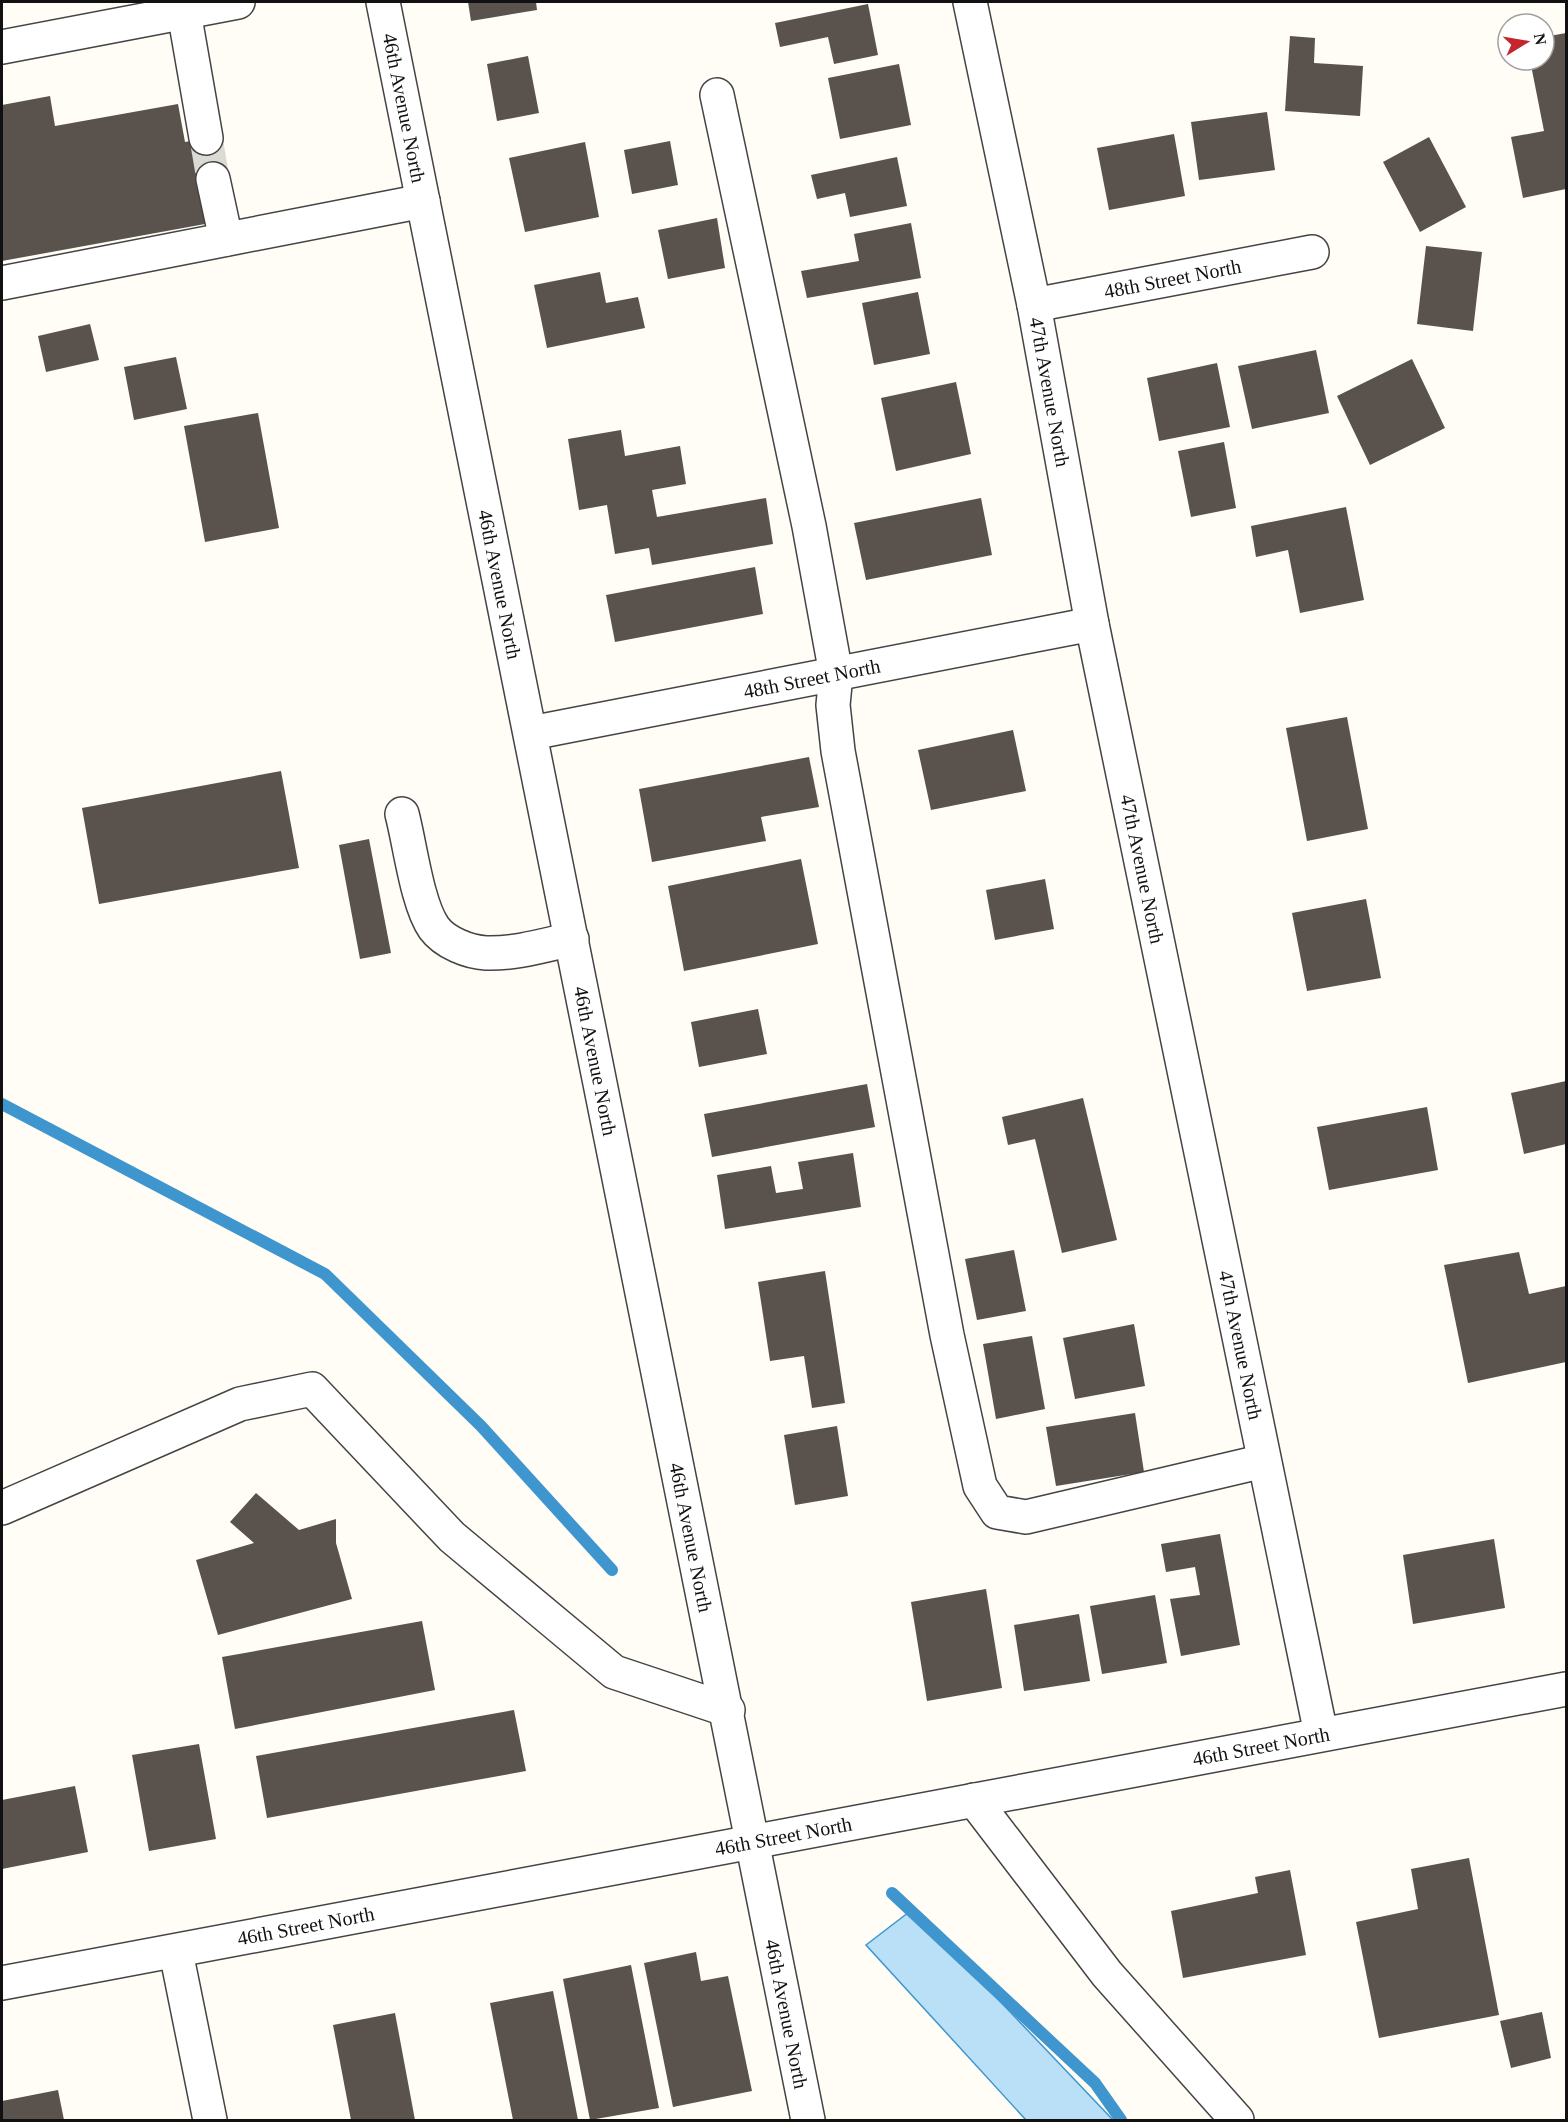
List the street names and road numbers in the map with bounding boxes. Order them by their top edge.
street label: 46th Avenue North [379,31,430,185]
street label: 48th Street North [1102,255,1243,302]
street label: 47th Avenue North [1025,315,1074,469]
street label: 46th Avenue North [474,508,526,661]
street label: 48th Street North [741,654,882,703]
street label: 47th Avenue North [1116,792,1169,946]
street label: 46th Avenue North [570,984,621,1138]
street label: 47th Avenue North [1215,1268,1267,1422]
street label: 46th Avenue North [665,1461,717,1614]
street label: 46th Street North [1191,1723,1331,1770]
street label: 46th Street North [713,1812,854,1860]
street label: 46th Street North [235,1902,376,1950]
street label: 46th Avenue North [761,1937,812,2091]

